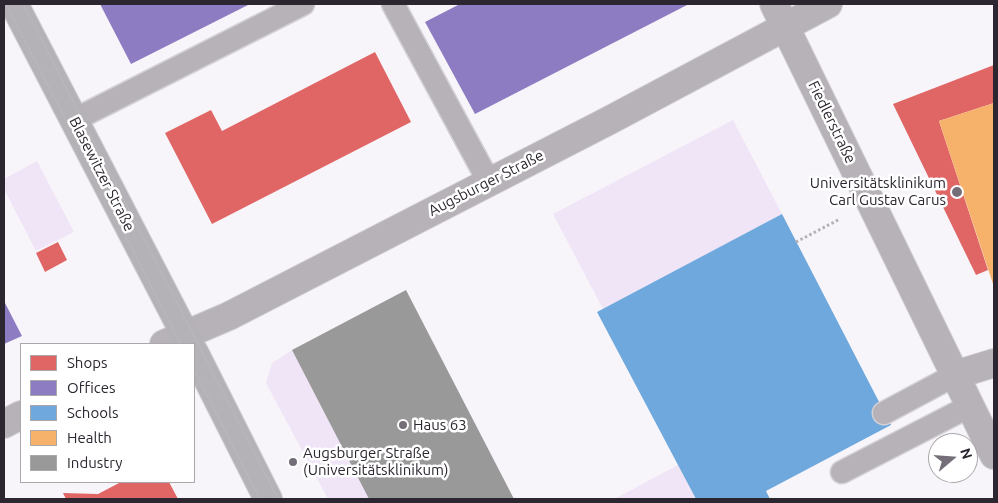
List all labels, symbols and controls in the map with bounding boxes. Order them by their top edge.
street label: Fiedlerstraße [804,78,860,166]
street label: Blasewitzer Straße [65,114,139,234]
street label: Augsburger Straße [425,146,547,220]
place label: Universitätsklinikum Carl Gustav Carus [810,174,946,209]
marker: Universitätsklinikum Carl Gustav Carus [950,185,964,199]
legend [20,343,195,483]
text: Shops [67,354,108,371]
text: Offices [67,379,115,396]
text: Schools [67,404,118,421]
place label: Haus 63 [413,416,467,434]
marker: Haus 63 [397,419,409,431]
text: Health [67,429,112,446]
north arrow [928,433,978,483]
place label: Augsburger Straße (Universitätsklinikum) [303,444,449,479]
text: N [957,446,976,461]
text: Industry [67,454,122,471]
marker: Augsburger Straße (Universitätsklinikum) [287,456,299,468]

